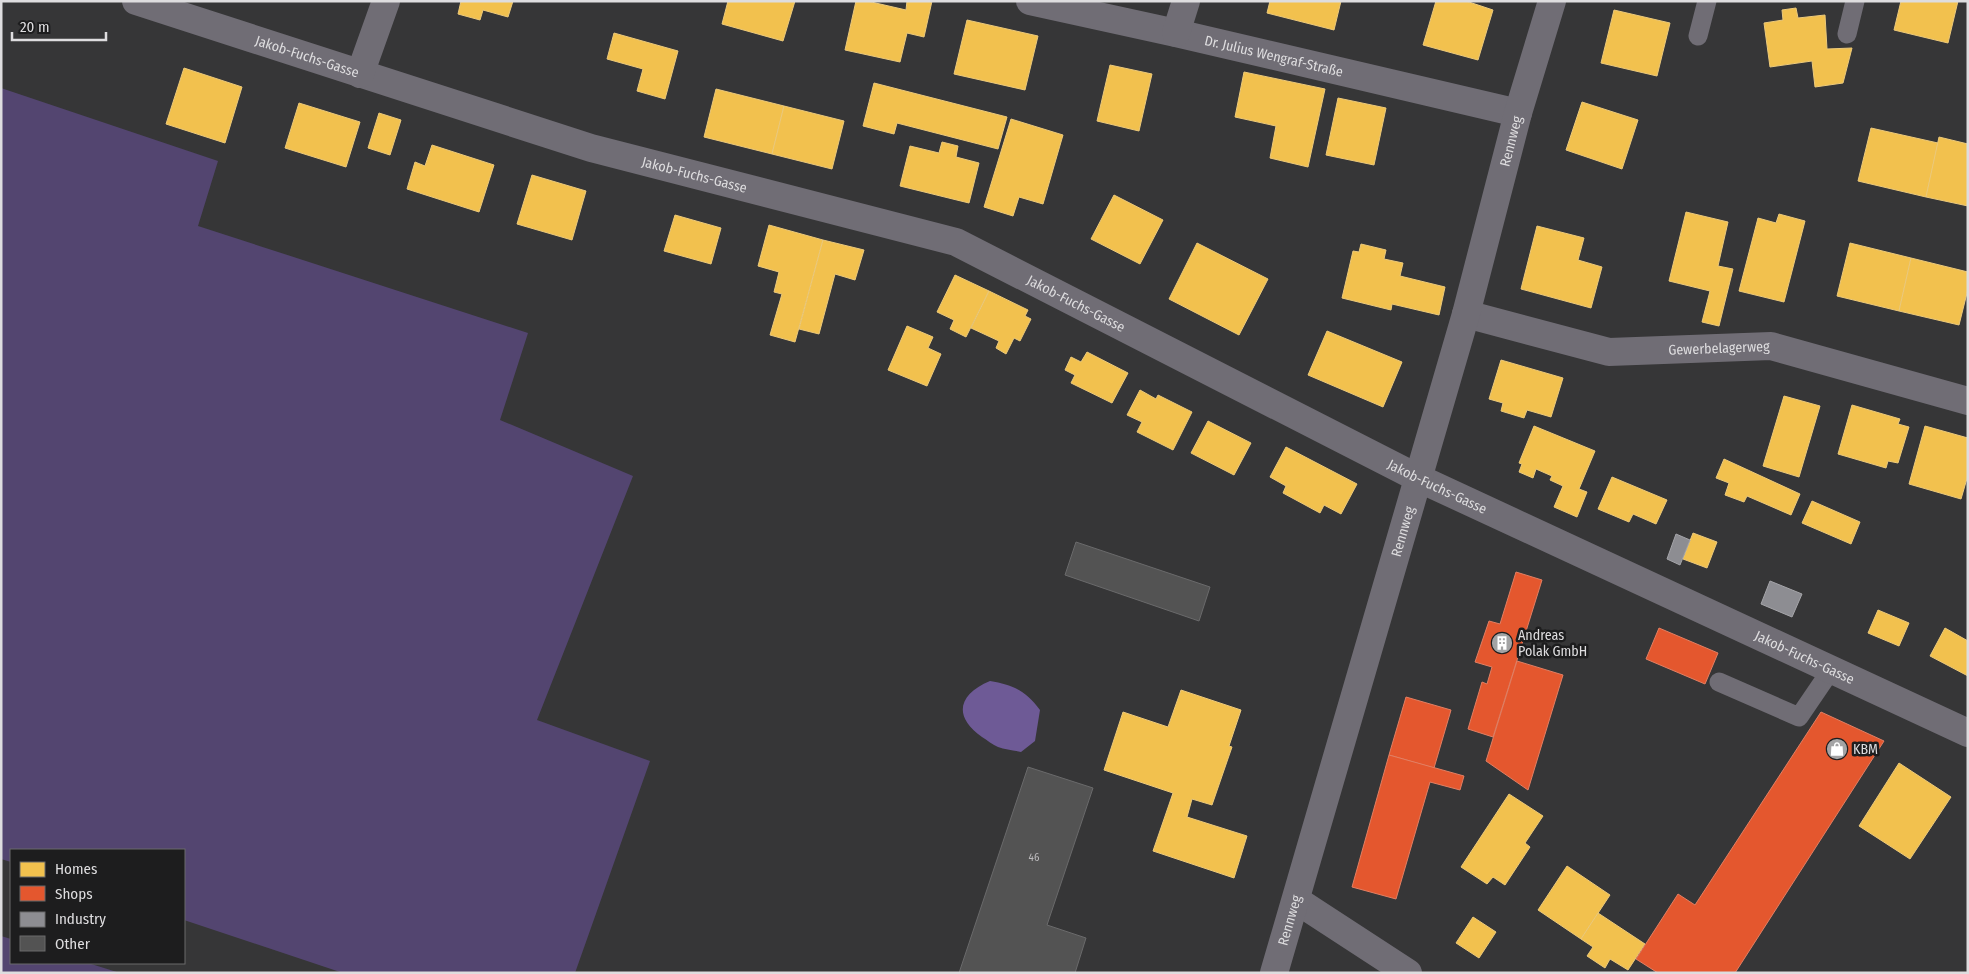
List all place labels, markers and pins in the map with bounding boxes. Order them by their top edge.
place label: Andreas Polak GmbH [1518,627,1587,660]
building icon: Andreas Polak GmbH [1490,631,1514,655]
shop icon: KBM [1825,737,1849,761]
place label: KBM [1853,741,1878,758]

